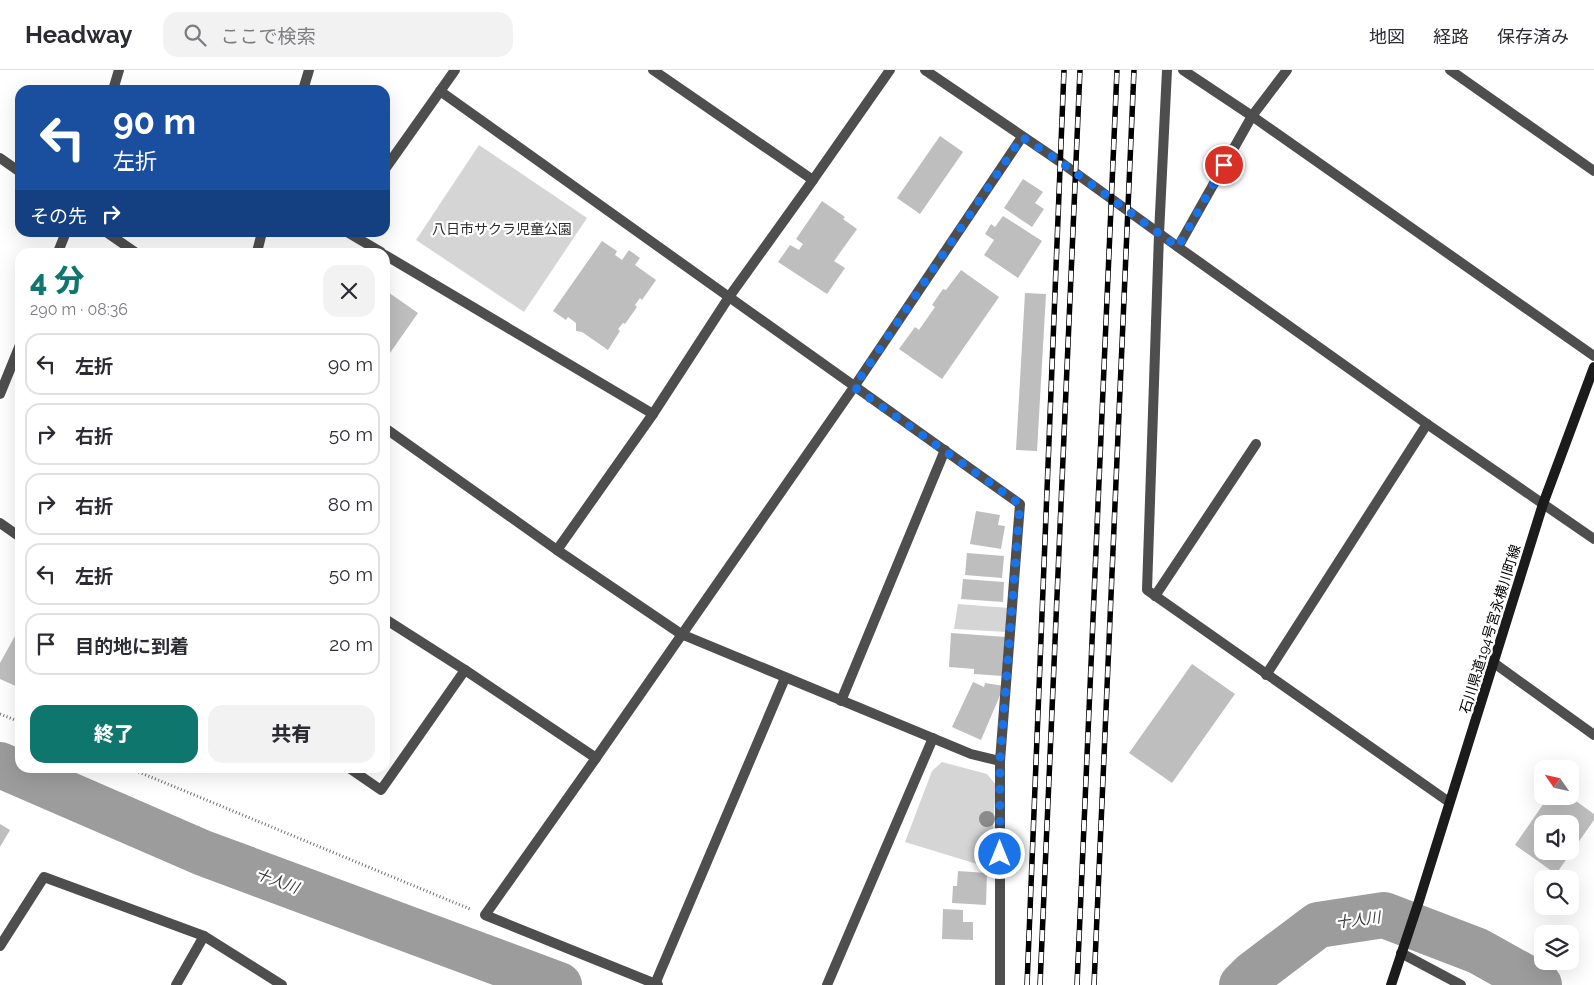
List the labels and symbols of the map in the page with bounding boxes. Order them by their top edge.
pin [1203,144,1245,186]
park label: 八日市サクラ児童公園 [432,221,572,237]
street label: 石川県道194号宮永横川町線 [1457,543,1523,715]
north arrow [1534,760,1579,805]
position arrow [973,827,1025,879]
water label: 十人川 [253,865,303,898]
water label: 十人川 [1335,908,1383,932]

